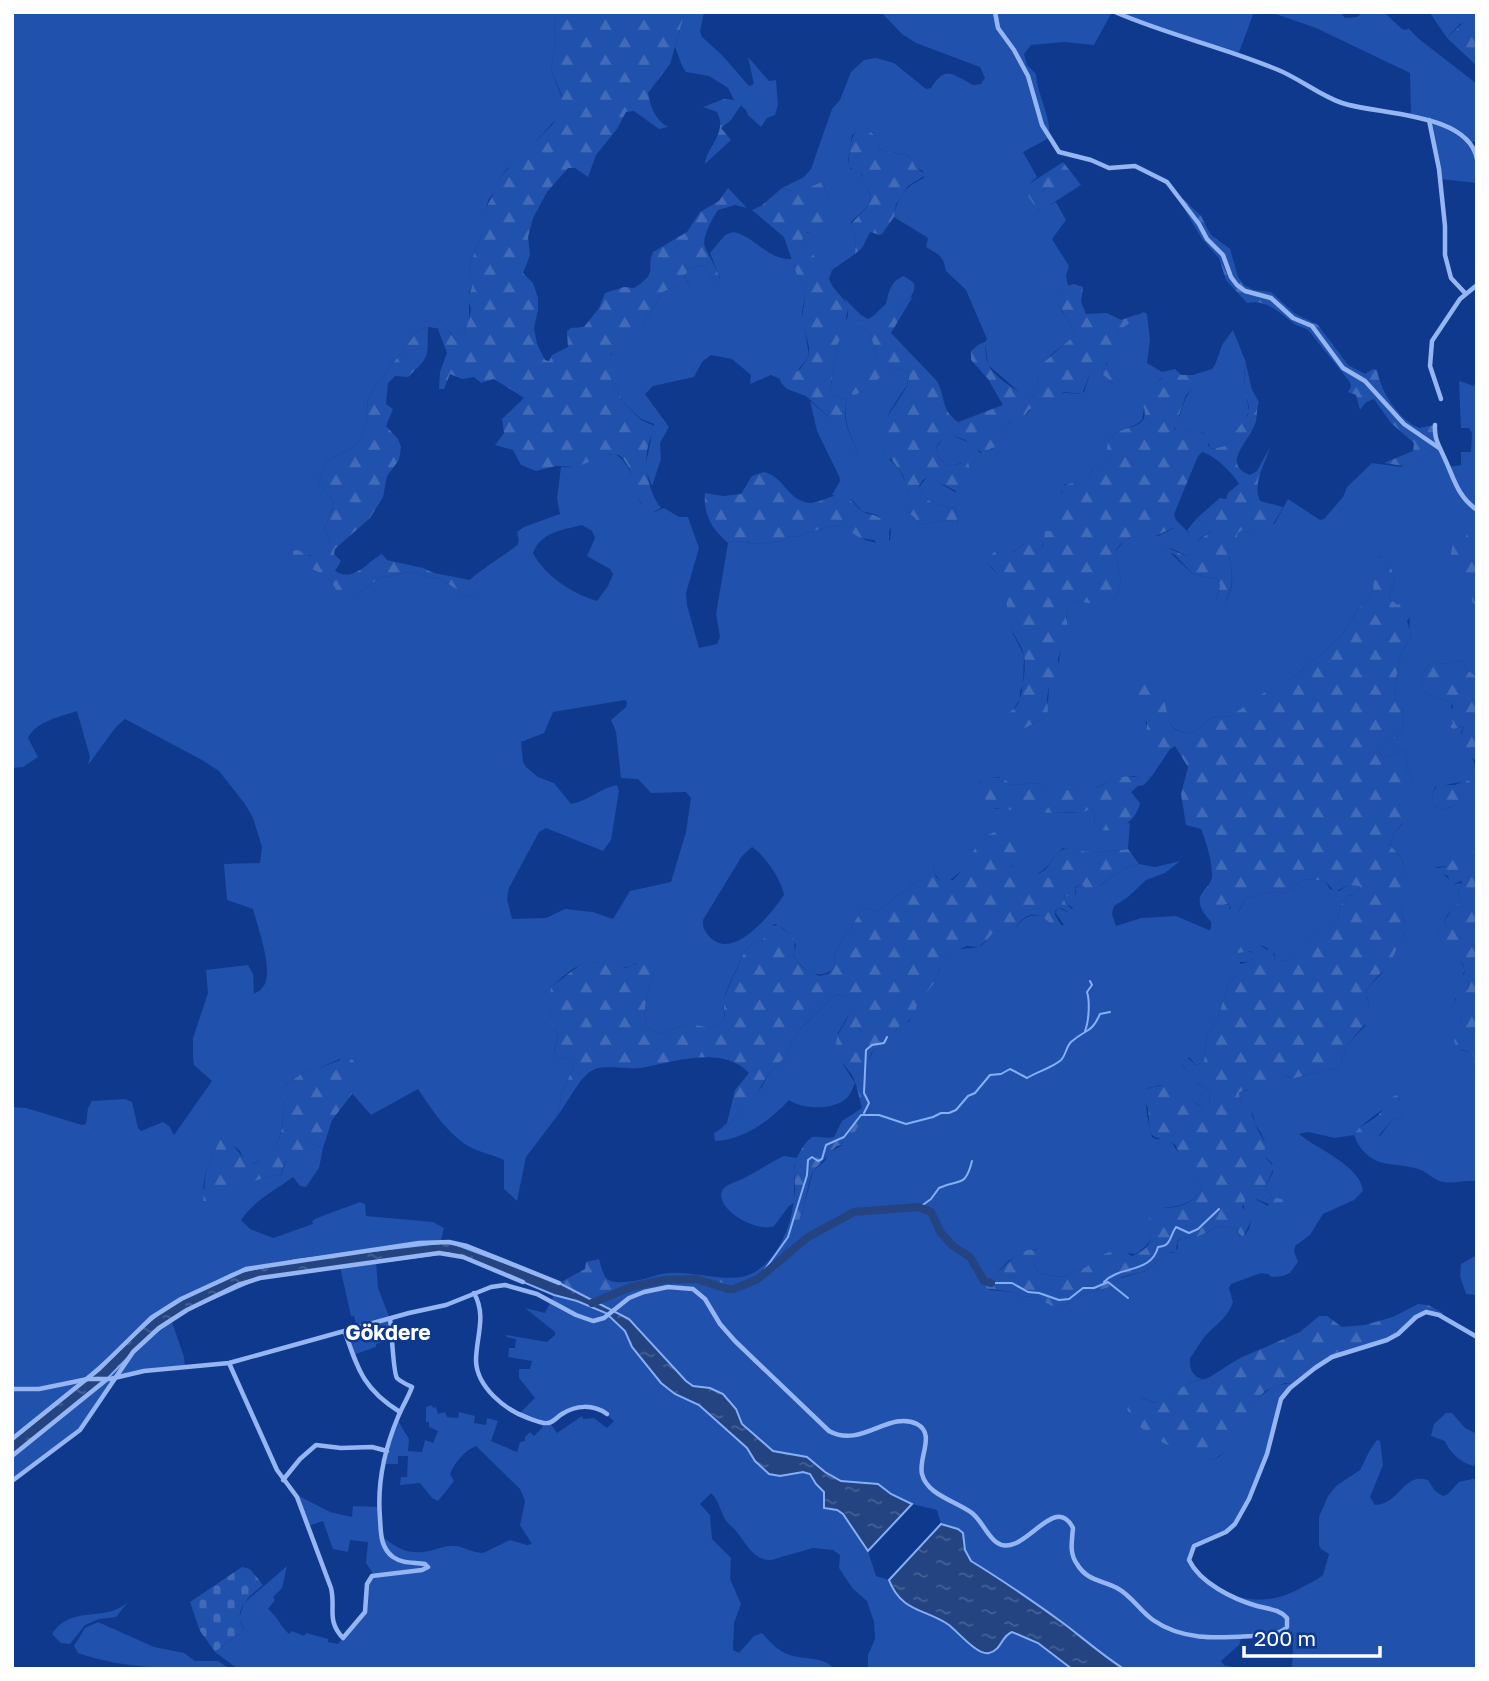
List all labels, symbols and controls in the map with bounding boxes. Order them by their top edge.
district label: Gökdere [345,1319,431,1345]
scale bar [1244,1614,1380,1658]
text: 200 m [1254,1625,1316,1651]

